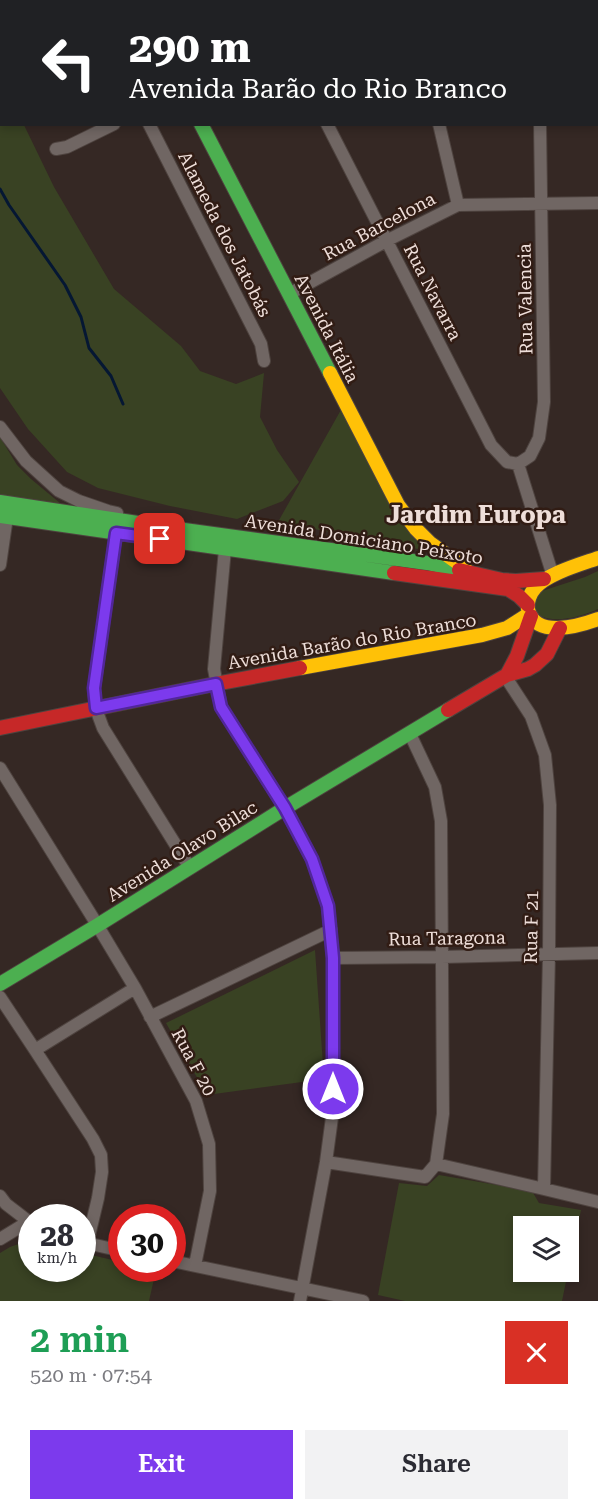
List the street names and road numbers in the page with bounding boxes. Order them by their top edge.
street label: Alameda dos Jatobás [174,148,276,320]
street label: Rua Barcelona [319,187,439,264]
street label: Rua Navarra [400,240,466,344]
street label: Rua Valencia [514,243,536,355]
street label: Avenida Itália [291,270,364,386]
street label: Avenida Domiciano Peixoto [243,510,485,568]
street label: Avenida Barão do Rio Branco [226,609,478,673]
street label: Avenida Olavo Bilac [103,796,261,906]
street label: Rua F 21 [520,890,542,964]
street label: Rua Taragona [388,926,506,950]
street label: Rua F 20 [168,1025,220,1099]

